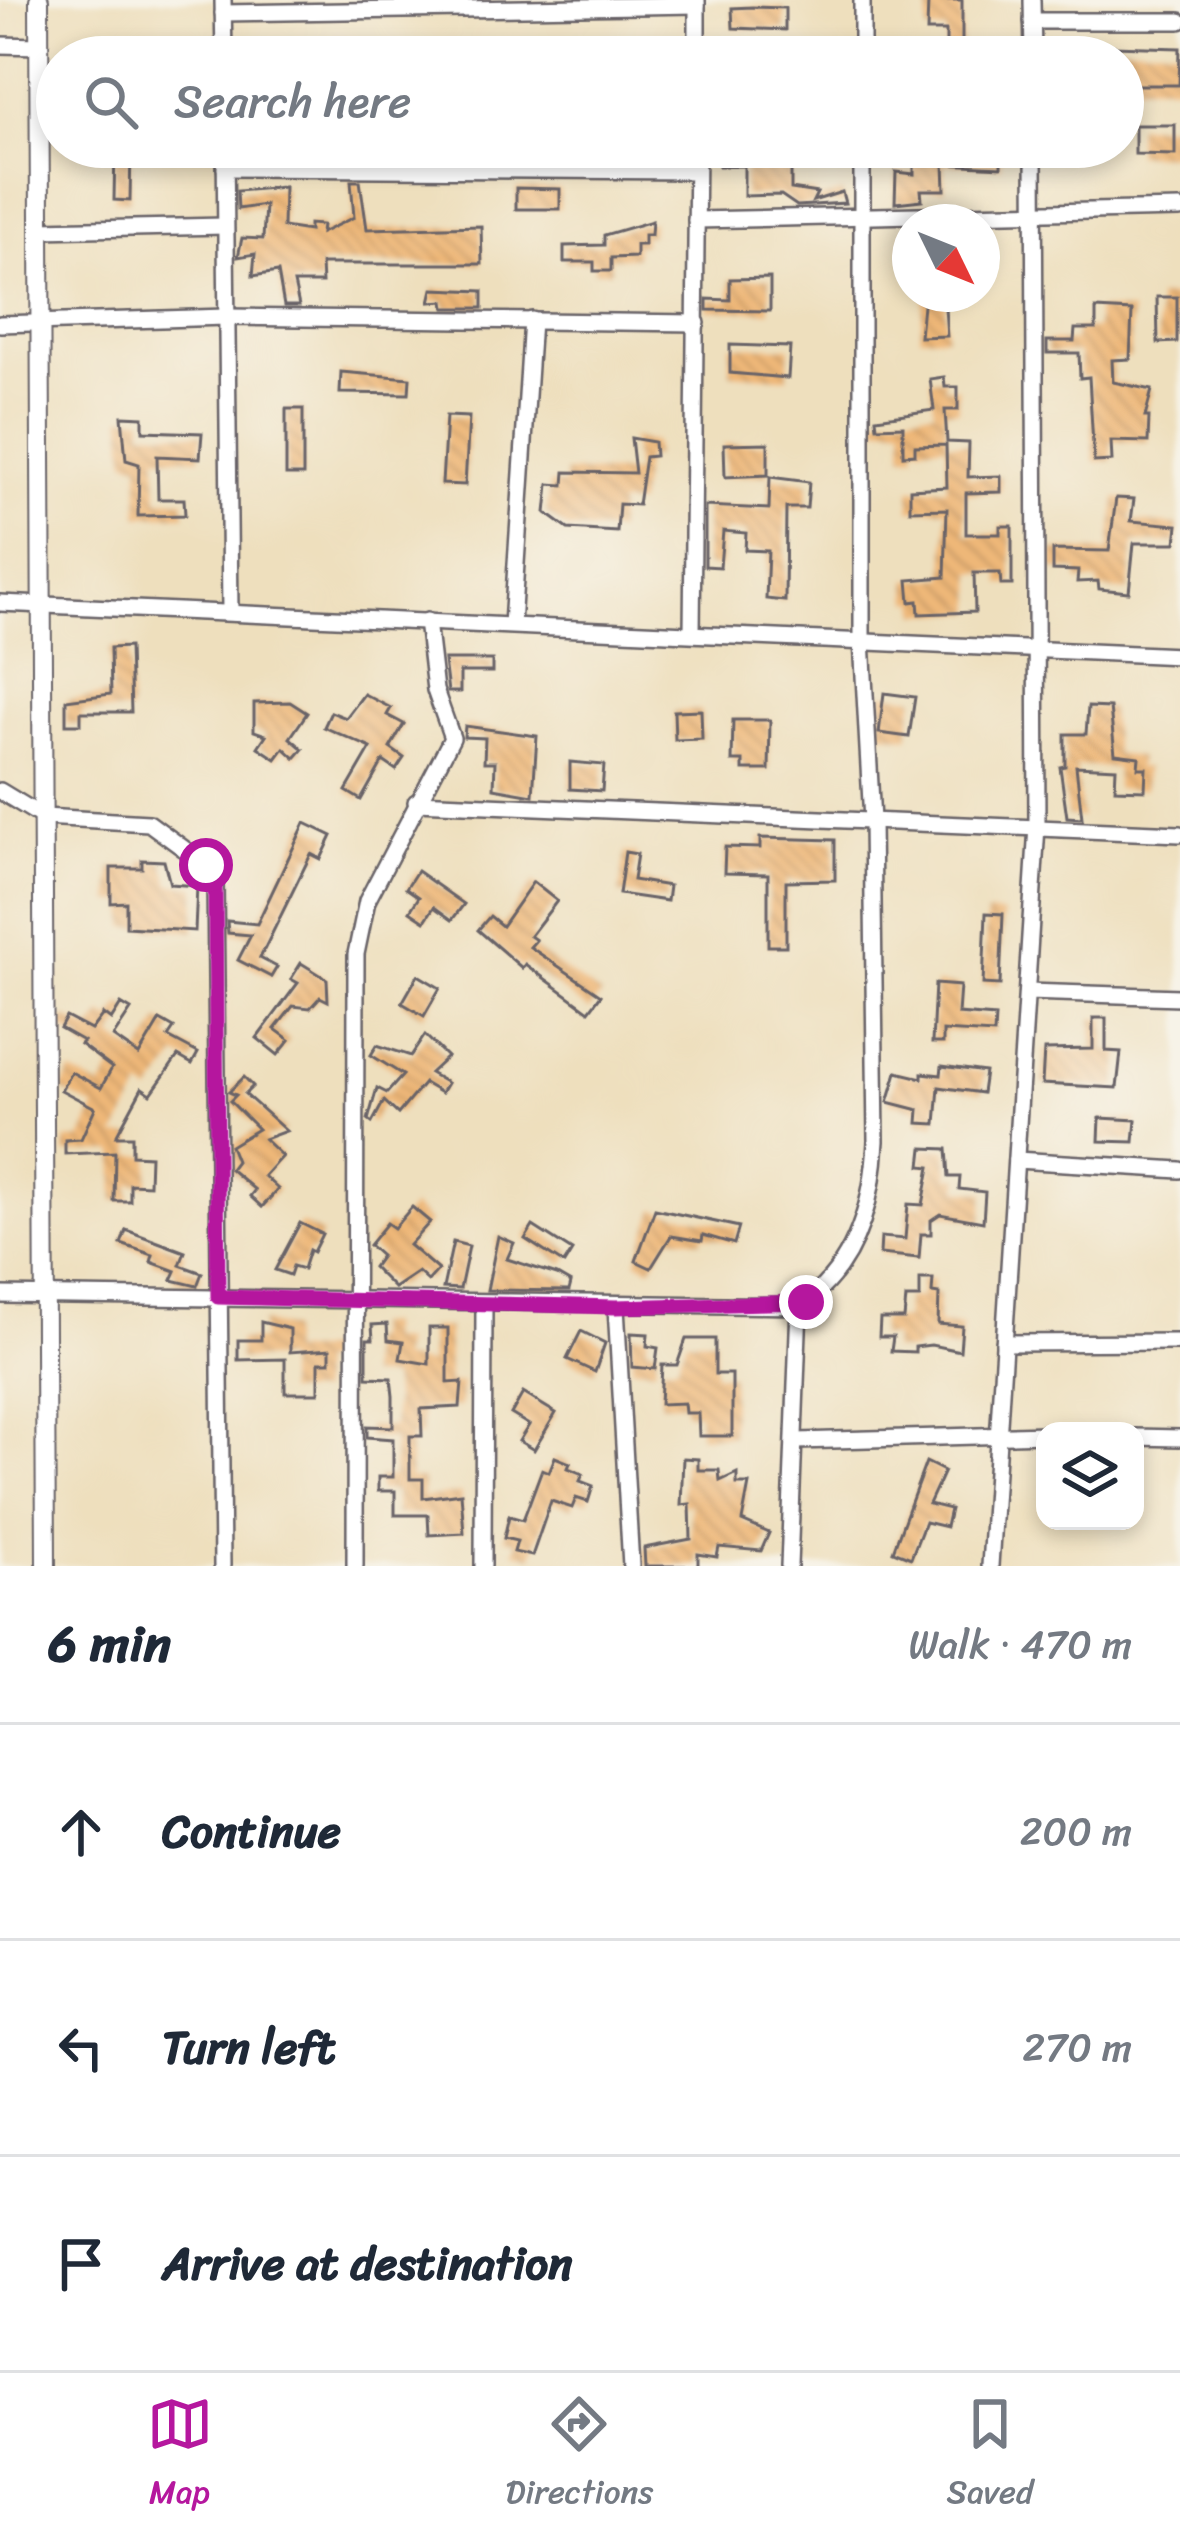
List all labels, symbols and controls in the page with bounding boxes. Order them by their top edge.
search box [36,36,1144,168]
text: Search here [174,62,411,142]
icon: search [78,69,144,135]
north arrow [892,204,1000,312]
route start [179,838,233,892]
route end [779,1275,833,1329]
map controls [1036,1422,1144,1530]
button: layers [1036,1422,1144,1530]
text: 6 min [48,1599,171,1689]
text: Walk · 470 m [908,1610,1132,1679]
text: Continue [162,1792,341,1872]
text: 200 m [1020,1797,1132,1866]
icon: ahead [48,1799,114,1865]
text: Turn left [162,2008,335,2088]
text: 270 m [1022,2013,1132,2082]
icon: left [48,2015,114,2081]
text: Arrive at destination [162,2224,572,2304]
icon: arrive [48,2231,114,2297]
tab: Map [147,2391,213,2521]
tab: Directions [506,2391,653,2521]
tab: Saved [946,2391,1033,2521]

